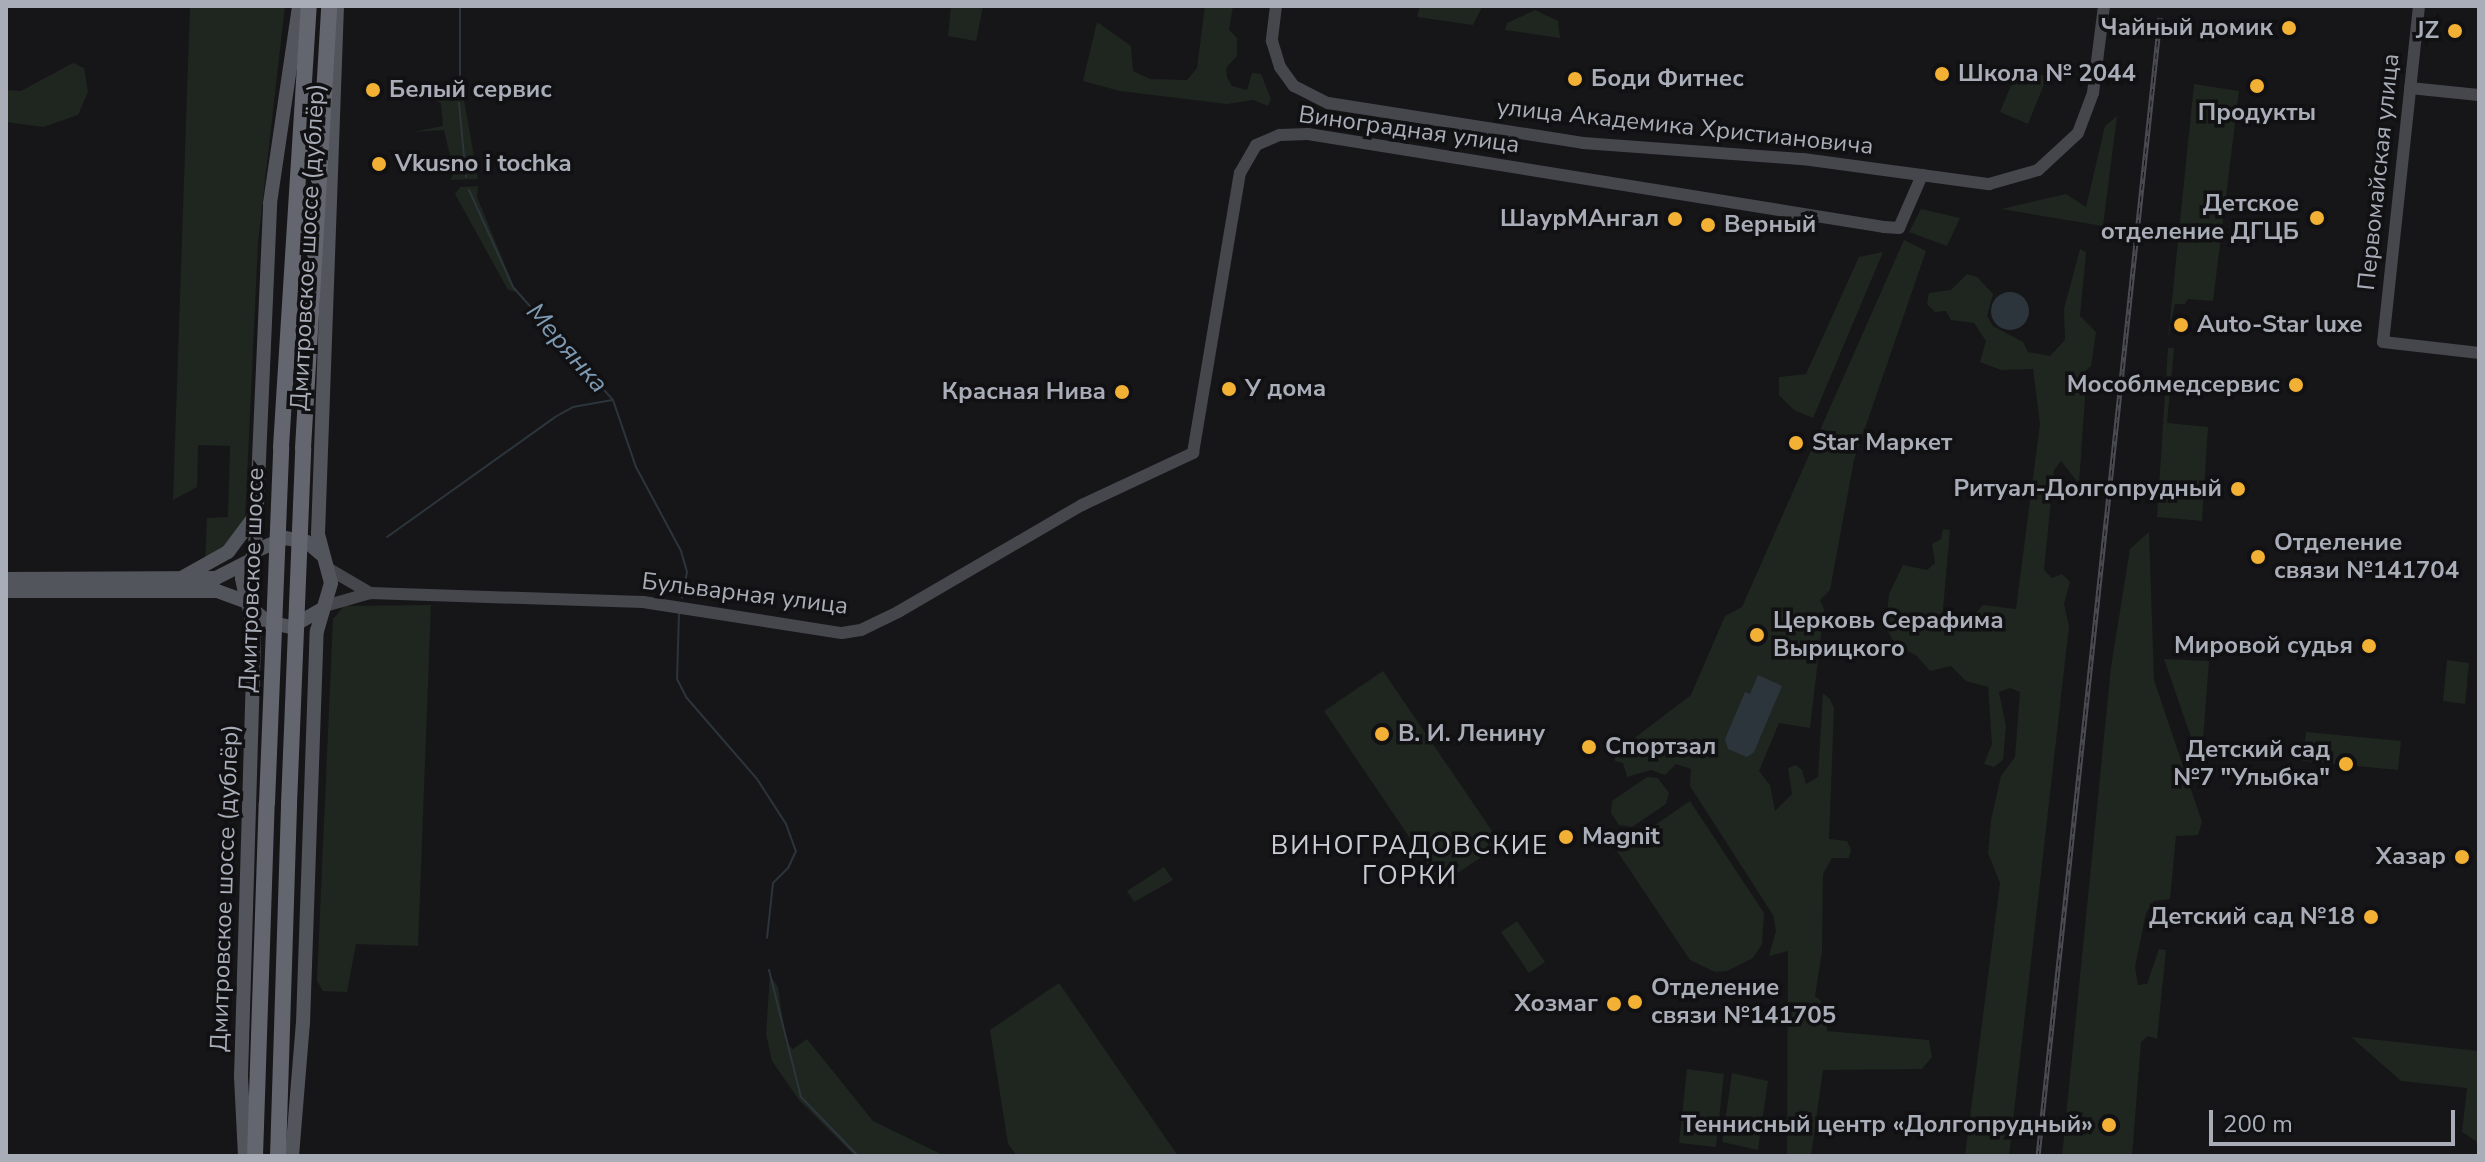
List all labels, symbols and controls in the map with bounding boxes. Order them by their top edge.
place label: Чайный домик [2101,14,2273,42]
place label: JZ [2416,17,2439,45]
marker: Чайный домик [2280,19,2298,37]
marker: JZ [2446,22,2464,40]
street label: Первомайская улица [2352,52,2406,292]
place label: Школа № 2044 [1958,60,2136,88]
place label: Боди Фитнес [1591,65,1744,93]
marker: Школа № 2044 [1933,65,1951,83]
marker: Боди Фитнес [1566,70,1584,88]
place label: Белый сервис [389,76,552,104]
marker: Продукты [2248,77,2266,95]
marker: Белый сервис [364,81,382,99]
street label: Дмитровское шоссе (дублёр) [285,83,331,411]
street label: улица Академика Христиановича [1495,93,1875,161]
place label: Продукты [2198,99,2316,127]
street label: Виноградная улица [1297,100,1521,160]
place label: Vkusno i tochka [395,150,572,178]
marker: Vkusno i tochka [370,155,388,173]
place label: Детское отделение ДГЦБ [2101,190,2299,246]
place label: ШаурМАнгал [1500,205,1659,233]
marker: Детское отделение ДГЦБ [2306,207,2328,229]
marker: ШаурМАнгал [1666,210,1684,228]
place label: Верный [1724,211,1816,239]
marker: Верный [1699,216,1717,234]
water label: Мерянка [520,297,614,399]
place label: Auto-Star luxe [2197,311,2363,339]
marker: Auto-Star luxe [2172,316,2190,334]
place label: Мособлмедсервис [2067,371,2280,399]
place label: У дома [1245,375,1326,403]
marker: Мособлмедсервис [2287,376,2305,394]
place label: Красная Нива [942,378,1106,406]
marker: У дома [1220,380,1238,398]
marker: Красная Нива [1113,383,1131,401]
place label: Star Маркет [1812,429,1952,457]
marker: Star Маркет [1787,434,1805,452]
street label: Дмитровское шоссе [234,467,270,693]
place label: Ритуал-Долгопрудный [1954,475,2222,503]
marker: Ритуал-Долгопрудный [2229,480,2247,498]
place label: Отделение связи №141704 [2274,529,2459,585]
marker: Отделение связи №141704 [2249,548,2267,566]
street label: Бульварная улица [640,567,850,621]
place label: Церковь Серафима Вырицкого [1773,607,2004,663]
marker: Церковь Серафима Вырицкого [1748,626,1766,644]
place label: Мировой судья [2174,632,2353,660]
marker: Мировой судья [2360,637,2378,655]
place label: В. И. Ленину [1398,720,1545,748]
street label: Дмитровское шоссе (дублёр) [205,724,245,1052]
marker: В. И. Ленину [1373,725,1391,743]
place label: Спортзал [1605,733,1716,761]
place label: Детский сад №7 "Улыбка" [2173,736,2330,792]
marker: Спортзал [1580,738,1598,756]
marker: Детский сад №7 "Улыбка" [2337,755,2355,773]
place label: Magnit [1582,823,1660,851]
marker: Magnit [1557,828,1575,846]
district label: ВИНОГРАДОВСКИЕ ГОРКИ [1271,830,1549,892]
place label: Хазар [2376,843,2446,871]
marker: Хазар [2453,848,2471,866]
place label: Детский сад №18 [2149,903,2355,931]
marker: Детский сад №18 [2362,908,2380,926]
place label: Отделение связи №141705 [1651,974,1836,1030]
place label: Хозмаг [1515,990,1598,1018]
marker: Отделение связи №141705 [1626,993,1644,1011]
marker: Хозмаг [1605,995,1623,1013]
scale bar [2213,1094,2459,1144]
text: 200 m [2223,1108,2293,1140]
place label: Теннисный центр «Долгопрудный» [1681,1111,2093,1139]
marker: Теннисный центр «Долгопрудный» [2100,1116,2118,1134]

